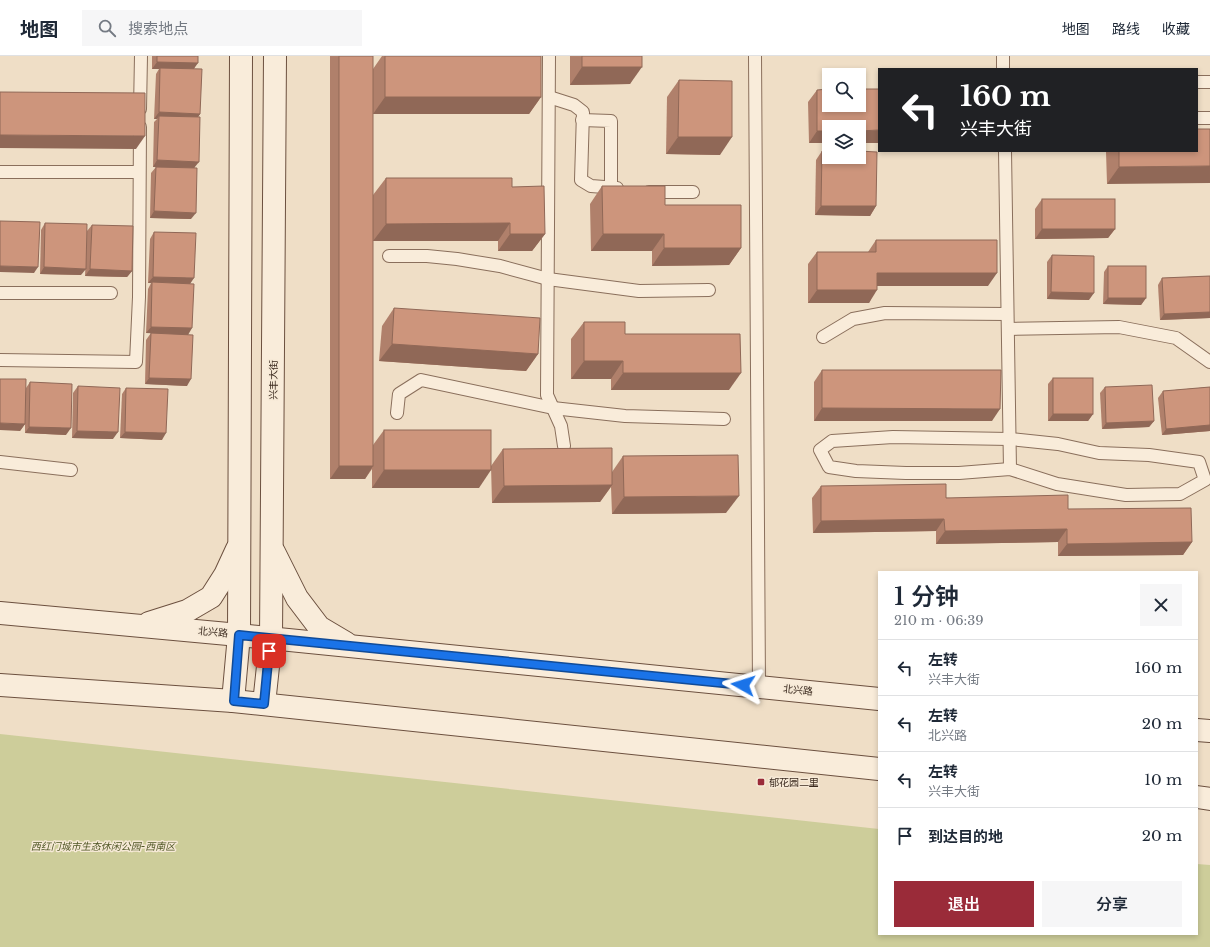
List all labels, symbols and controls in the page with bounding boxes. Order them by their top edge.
search box [82,10,362,46]
icon: search [96,17,118,39]
text: 地图 [20,18,58,41]
text: 搜索地点 [128,19,188,38]
text: 地图 [1062,20,1090,38]
text: 路线 [1112,20,1140,38]
text: 收藏 [1162,20,1190,38]
map controls [822,68,866,164]
button: search [822,68,866,112]
text: 160 m [960,79,1051,114]
icon: left [894,84,946,136]
text: 兴丰大街 [960,118,1032,140]
button: layers [822,120,866,164]
street label: 兴丰大街 [267,360,280,400]
text: 1 分钟 [894,582,959,611]
button: close [1140,584,1182,626]
text: 210 m · 06:39 [894,612,984,629]
street label: 北兴路 [197,624,229,640]
pin [252,634,286,668]
icon: arrive [258,640,280,662]
text: 左转 [928,650,958,669]
icon: left [894,657,916,679]
text: 160 m [1135,658,1182,677]
position arrow [722,664,764,706]
text: 兴丰大街 [928,671,980,688]
street label: 北兴路 [782,682,814,698]
text: 左转 [928,706,958,725]
icon: left [894,713,916,735]
text: 20 m [1142,714,1182,733]
text: 北兴路 [928,727,967,744]
text: 左转 [928,762,958,781]
icon: left [894,769,916,791]
text: 10 m [1144,770,1182,789]
place label: 郁花园二里 [769,776,819,789]
marker: 郁花园二里 [756,777,766,787]
text: 兴丰大街 [928,783,980,800]
icon: arrive [894,825,916,847]
text: 20 m [1142,826,1182,845]
text: 到达目的地 [928,827,1003,846]
park label: 西红门城市生态休闲公园-西南区 [31,840,177,853]
button: 退出 [894,881,1034,927]
button: 分享 [1042,881,1182,927]

